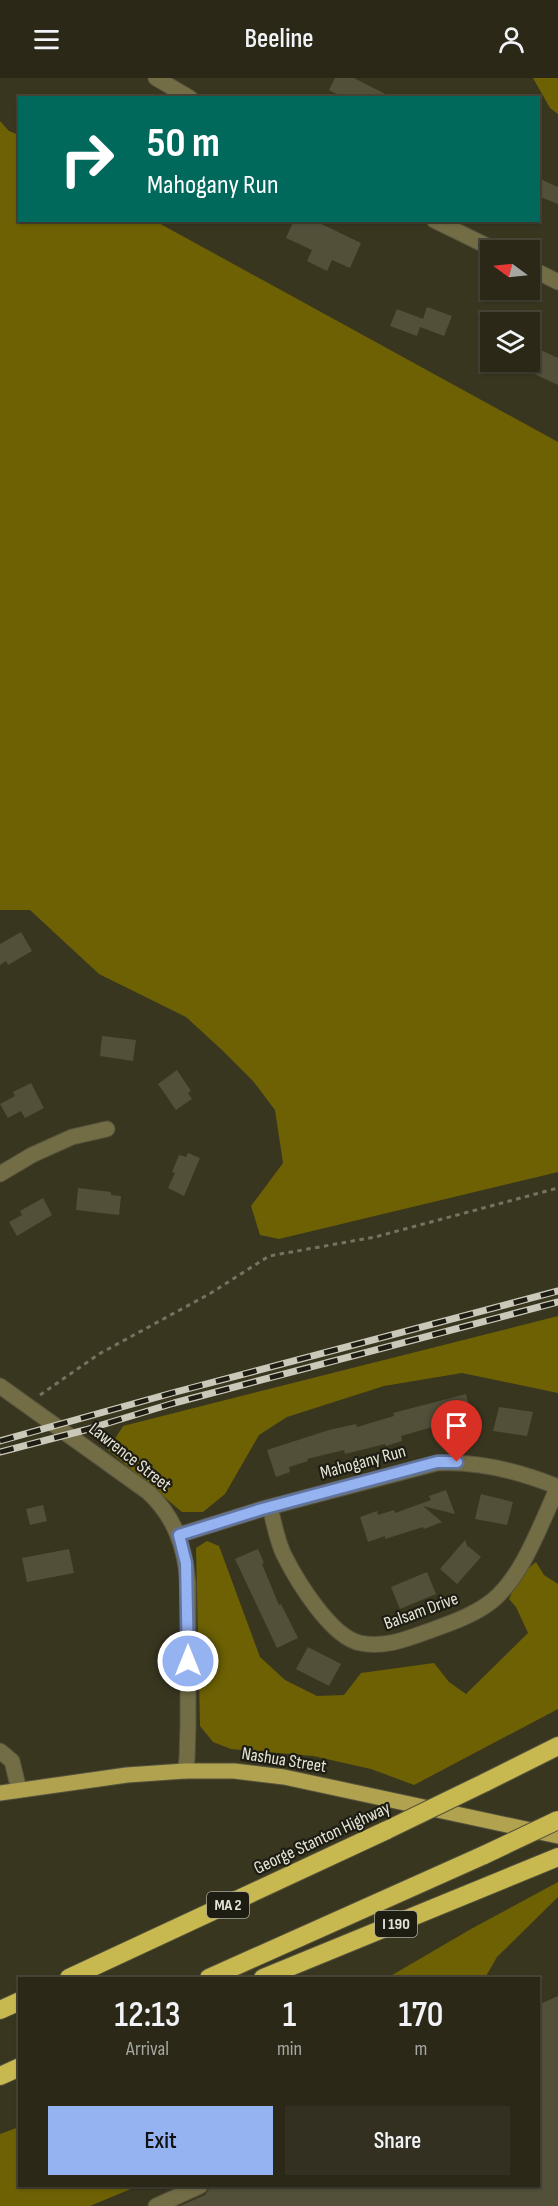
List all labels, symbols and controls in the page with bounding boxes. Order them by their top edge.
icon: menu [30,23,63,56]
text: Beeline [244,23,314,55]
icon: person [495,23,528,56]
text: 50 m [147,118,220,169]
icon: right [48,120,126,198]
text: Mahogany Run [147,169,278,201]
north arrow [480,240,540,300]
map controls [480,240,540,372]
button: layers [480,312,540,372]
pin [431,1400,482,1462]
icon: arrive [440,1409,473,1442]
street label: Lawrence Street [85,1418,176,1496]
street label: Mahogany Run [318,1441,408,1483]
street label: Balsam Drive [381,1588,461,1634]
position arrow [156,1629,220,1693]
street label: Nashua Street [240,1743,328,1777]
street label: George Stanton Highway [251,1797,393,1879]
road number: MA 2 [207,1892,249,1918]
road number: I 190 [375,1911,417,1937]
text: 12:13 [114,1994,180,2037]
text: 1 [283,1994,296,2037]
text: 170 [399,1994,444,2037]
text: Arrival [126,2037,169,2061]
text: min [277,2037,302,2061]
text: m [415,2037,427,2061]
button: Exit [48,2106,273,2175]
button: Share [285,2106,510,2175]

